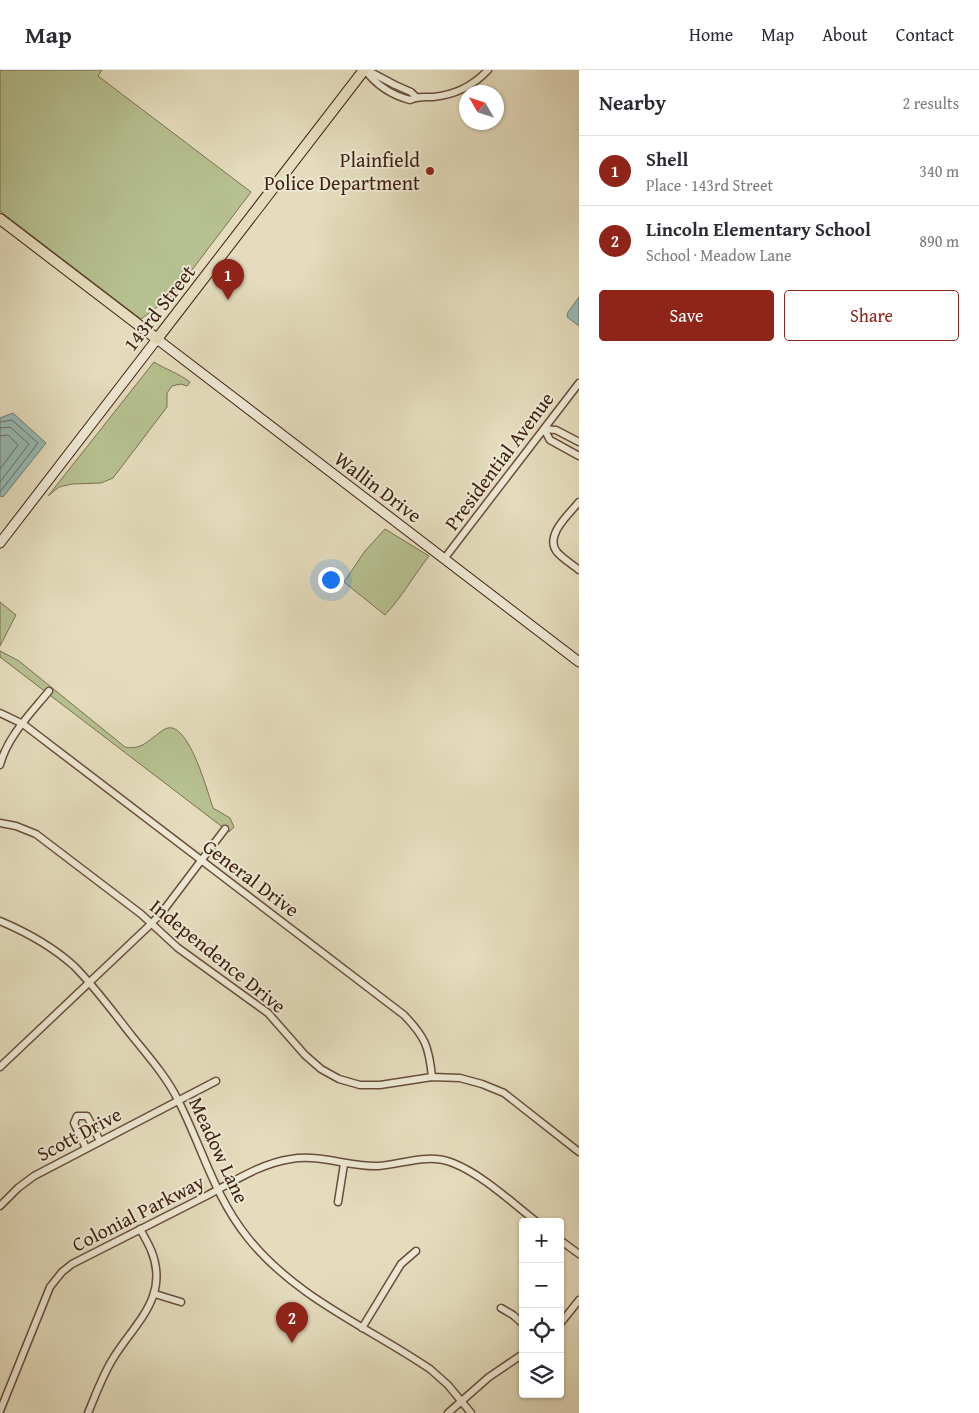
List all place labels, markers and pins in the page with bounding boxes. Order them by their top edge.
place label: Plainfield Police Department [264,145,420,197]
marker: Plainfield Police Department [424,165,436,177]
pin: 1 [212,259,244,300]
pin: 2 [276,1302,308,1343]

